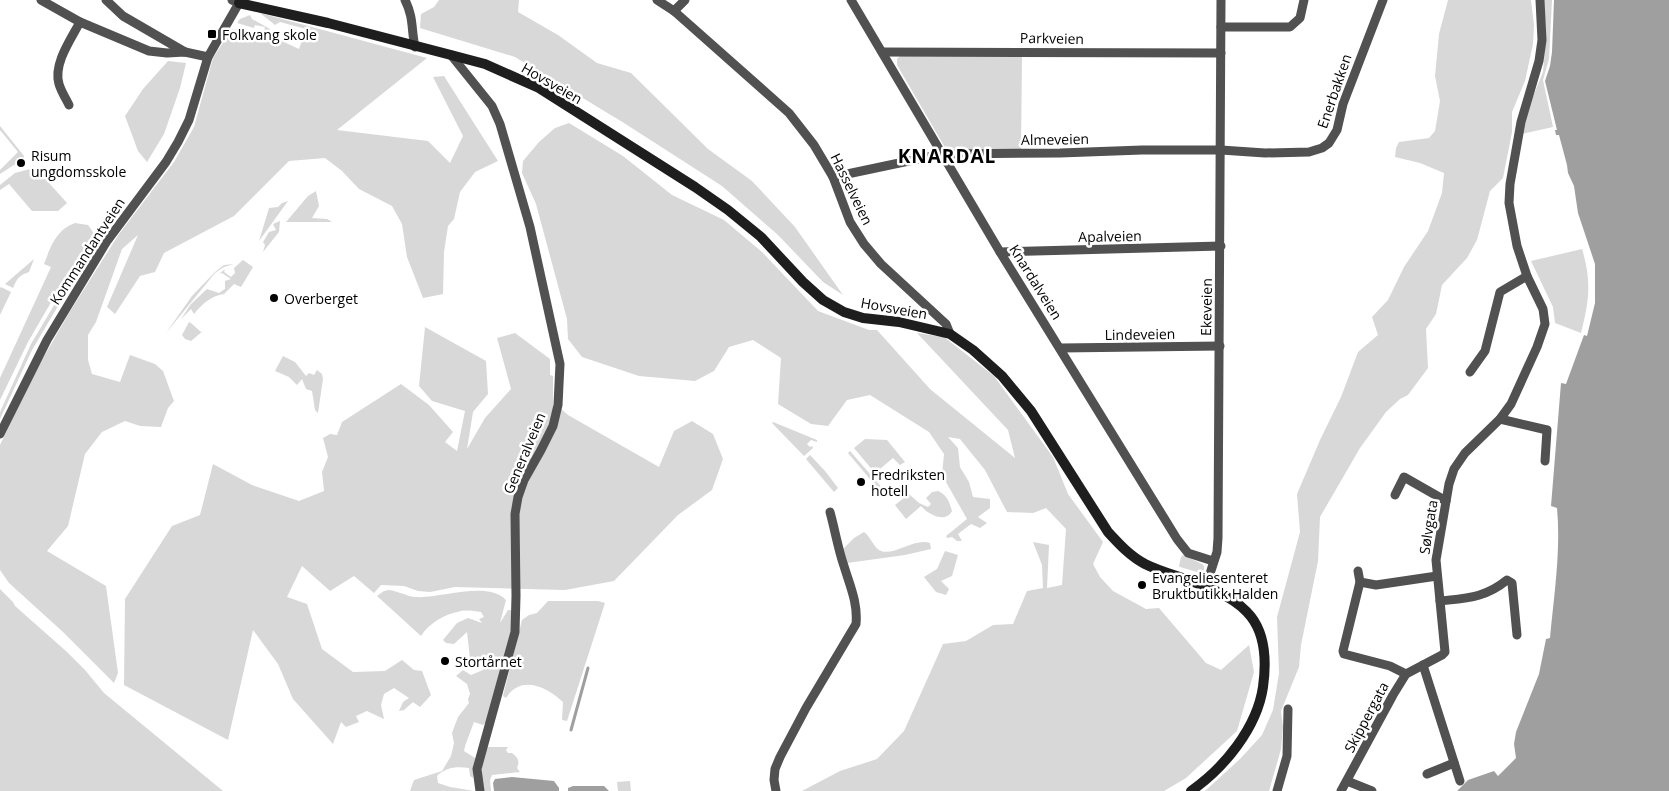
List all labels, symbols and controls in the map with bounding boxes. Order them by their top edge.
place label: Folkvang skole [222,25,317,44]
marker: Folkvang skole [206,28,218,40]
street label: Parkveien [1020,28,1084,48]
street label: Enerbakken [1312,51,1356,131]
street label: Hovsveien [518,58,586,108]
street label: Almeveien [1021,129,1089,149]
district label: KNARDAL [898,143,996,169]
place label: Risum ungdomsskole [31,146,126,181]
street label: Hasselveien [826,150,878,228]
marker: Risum ungdomsskole [15,157,27,169]
street label: Kommandantveien [45,194,129,308]
street label: Apalveien [1078,226,1142,246]
street label: Knardalveien [1005,241,1067,323]
street label: Ekeveien [1196,278,1216,336]
place label: Overberget [284,289,358,308]
marker: Overberget [268,292,280,304]
street label: Hovsveien [859,293,929,323]
street label: Lindeveien [1104,324,1176,344]
street label: Generalveien [498,410,550,496]
place label: Fredriksten hotell [871,465,945,500]
marker: Fredriksten hotell [855,476,867,488]
street label: Sølvgata [1414,498,1442,556]
place label: Evangeliesenteret Bruktbutikk Halden [1152,568,1278,603]
marker: Evangeliesenteret Bruktbutikk Halden [1136,579,1148,591]
place label: Stortårnet [455,652,522,671]
marker: Stortårnet [439,655,451,667]
street label: Skippergata [1339,678,1393,756]

